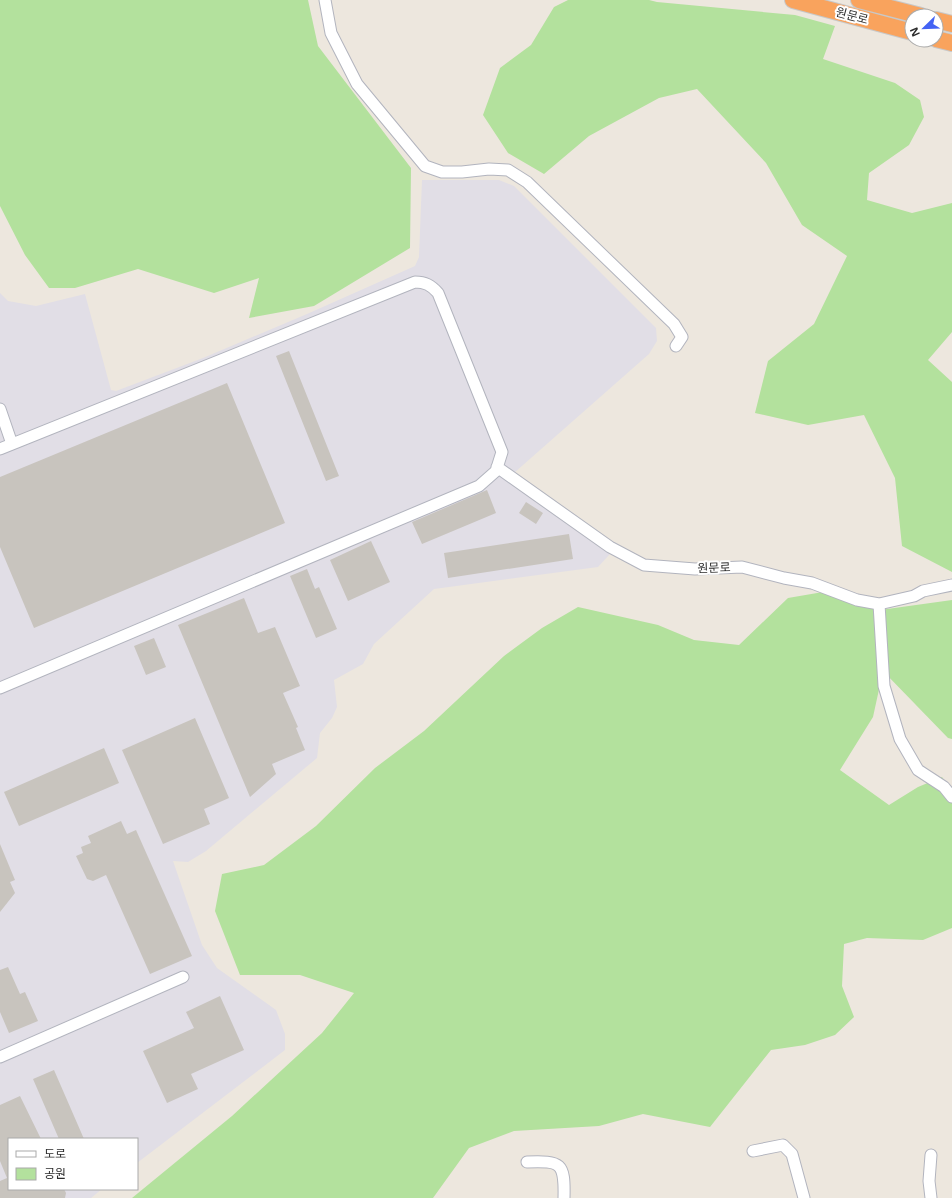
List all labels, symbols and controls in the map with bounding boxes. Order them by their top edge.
street label: 원문로 [834,3,870,28]
north arrow [904,8,944,48]
text: N [906,25,923,39]
street label: 원문로 [697,558,731,577]
legend [8,1138,138,1190]
text: 도로 [44,1145,66,1162]
text: 공원 [44,1165,66,1182]

